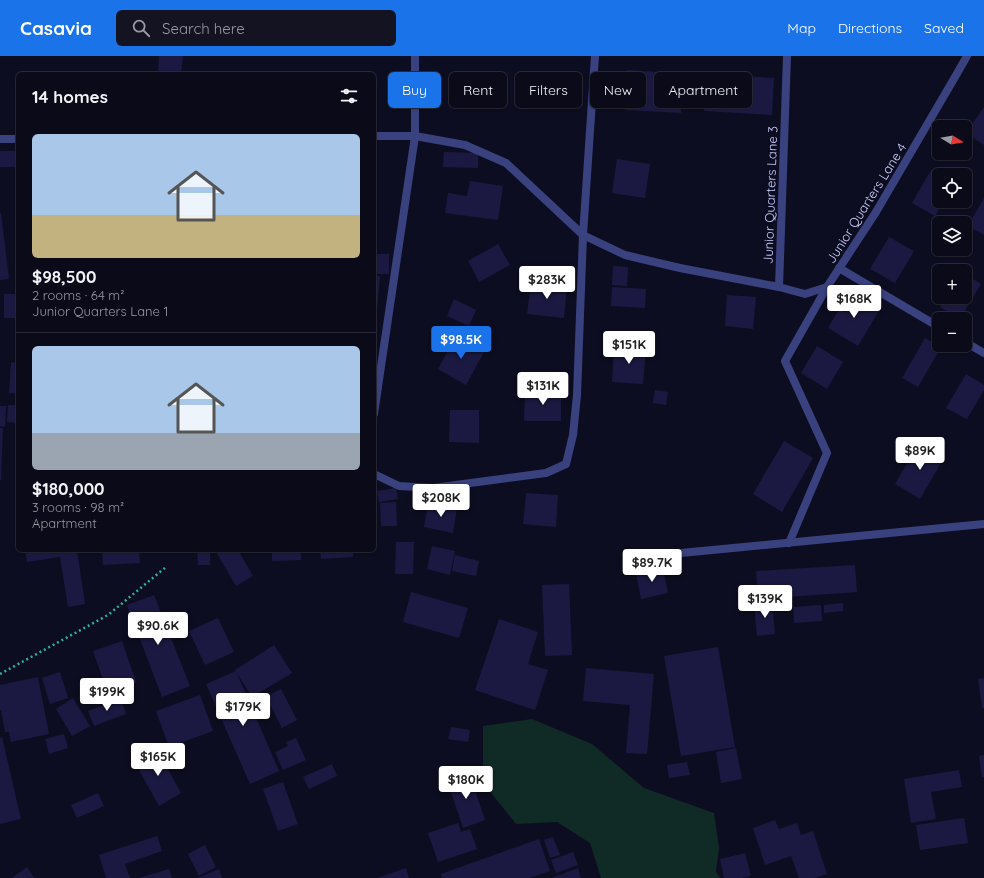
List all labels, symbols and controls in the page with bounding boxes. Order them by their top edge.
search box [116,10,396,46]
text: Casavia [20,16,92,40]
icon: search [130,17,152,39]
text: Search here [162,19,245,38]
text: Map [787,19,816,37]
text: Directions [838,19,902,37]
text: Saved [924,19,964,37]
chip: Buy [388,72,441,108]
chip: Rent [449,72,507,108]
chip: Filters [515,72,582,108]
chip: New [590,72,646,108]
chip: Apartment [654,72,752,108]
icon: filters [338,85,360,107]
text: 14 homes [32,86,108,107]
north arrow [932,120,972,160]
map controls [932,120,972,352]
street label: Junior Quarters Lane 3 [760,125,780,264]
street label: Junior Quarters Lane 4 [823,140,910,266]
icon: home [160,160,232,232]
button: locate [932,168,972,208]
button: layers [932,216,972,256]
button: + [932,264,972,304]
text: $98,500 [32,266,96,287]
pin: $283K [519,266,575,300]
text: $283K [528,271,566,287]
pin: $168K [826,285,882,319]
text: 2 rooms · 64 m² [32,287,124,303]
text: $168K [836,290,872,306]
text: Junior Quarters Lane 1 [32,303,168,319]
button: − [932,312,972,352]
pin: $98.5K [428,326,494,360]
text: $98.5K [440,331,482,347]
pin: $151K [601,331,657,365]
text: $151K [612,336,646,352]
icon: home [160,372,232,444]
pin: $131K [515,372,571,406]
text: $131K [526,377,560,393]
pin: $89K [896,437,944,471]
text: $89K [905,442,935,458]
text: $180,000 [32,478,105,499]
pin: $208K [413,484,469,518]
text: $208K [422,489,460,505]
text: 3 rooms · 98 m² [32,499,124,515]
text: Apartment [32,515,97,531]
pin: $89.7K [619,549,685,583]
text: $89.7K [632,554,672,570]
pin: $139K [737,585,793,619]
text: $139K [747,590,783,606]
pin: $90.6K [125,612,191,646]
text: $90.6K [137,617,179,633]
pin: $199K [79,678,135,712]
text: $199K [89,683,125,699]
pin: $179K [215,693,271,727]
text: $179K [225,698,261,714]
pin: $165K [130,743,186,777]
text: $165K [140,748,176,764]
pin: $180K [438,766,494,800]
text: $180K [448,771,484,787]

